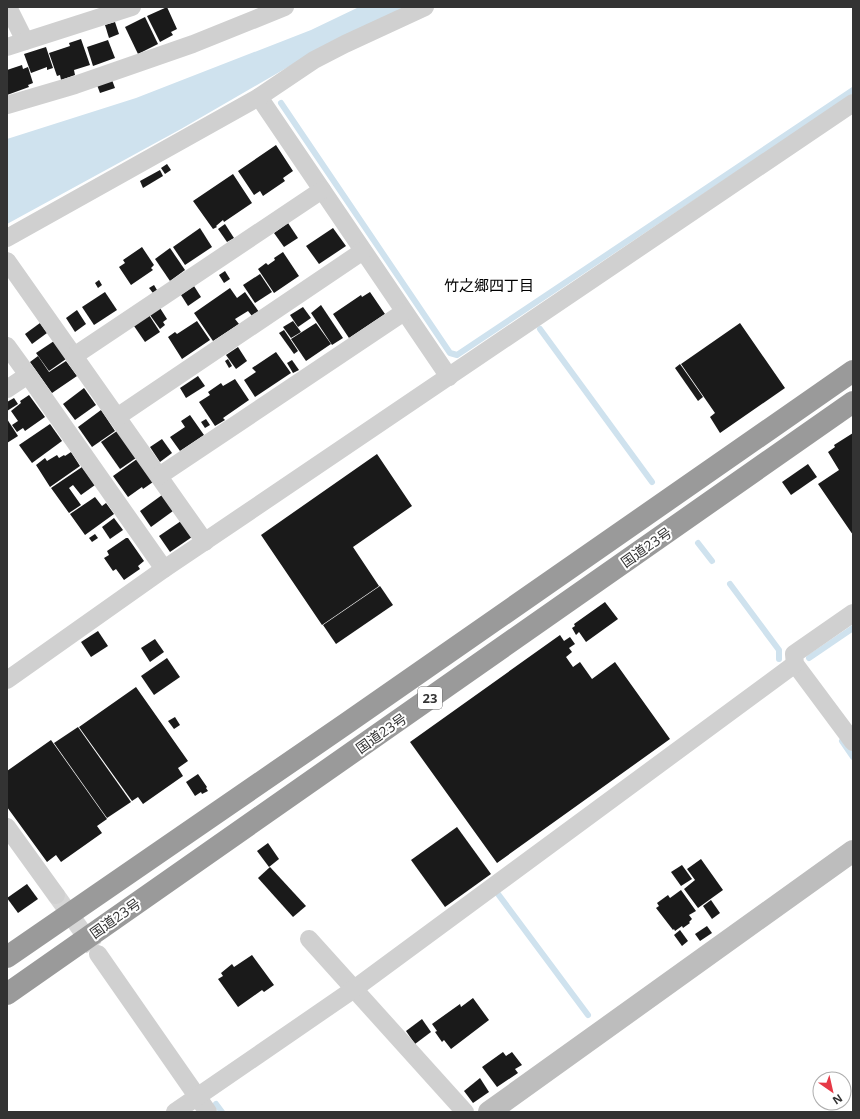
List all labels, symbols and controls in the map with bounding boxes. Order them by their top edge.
district label: 竹之郷四丁目 [444,275,534,295]
street label: 国道23号 [617,523,675,571]
road number: 23 [418,687,442,709]
street label: 国道23号 [352,709,410,757]
street label: 国道23号 [86,894,144,942]
north arrow [812,1071,852,1111]
text: N [830,1091,846,1108]

